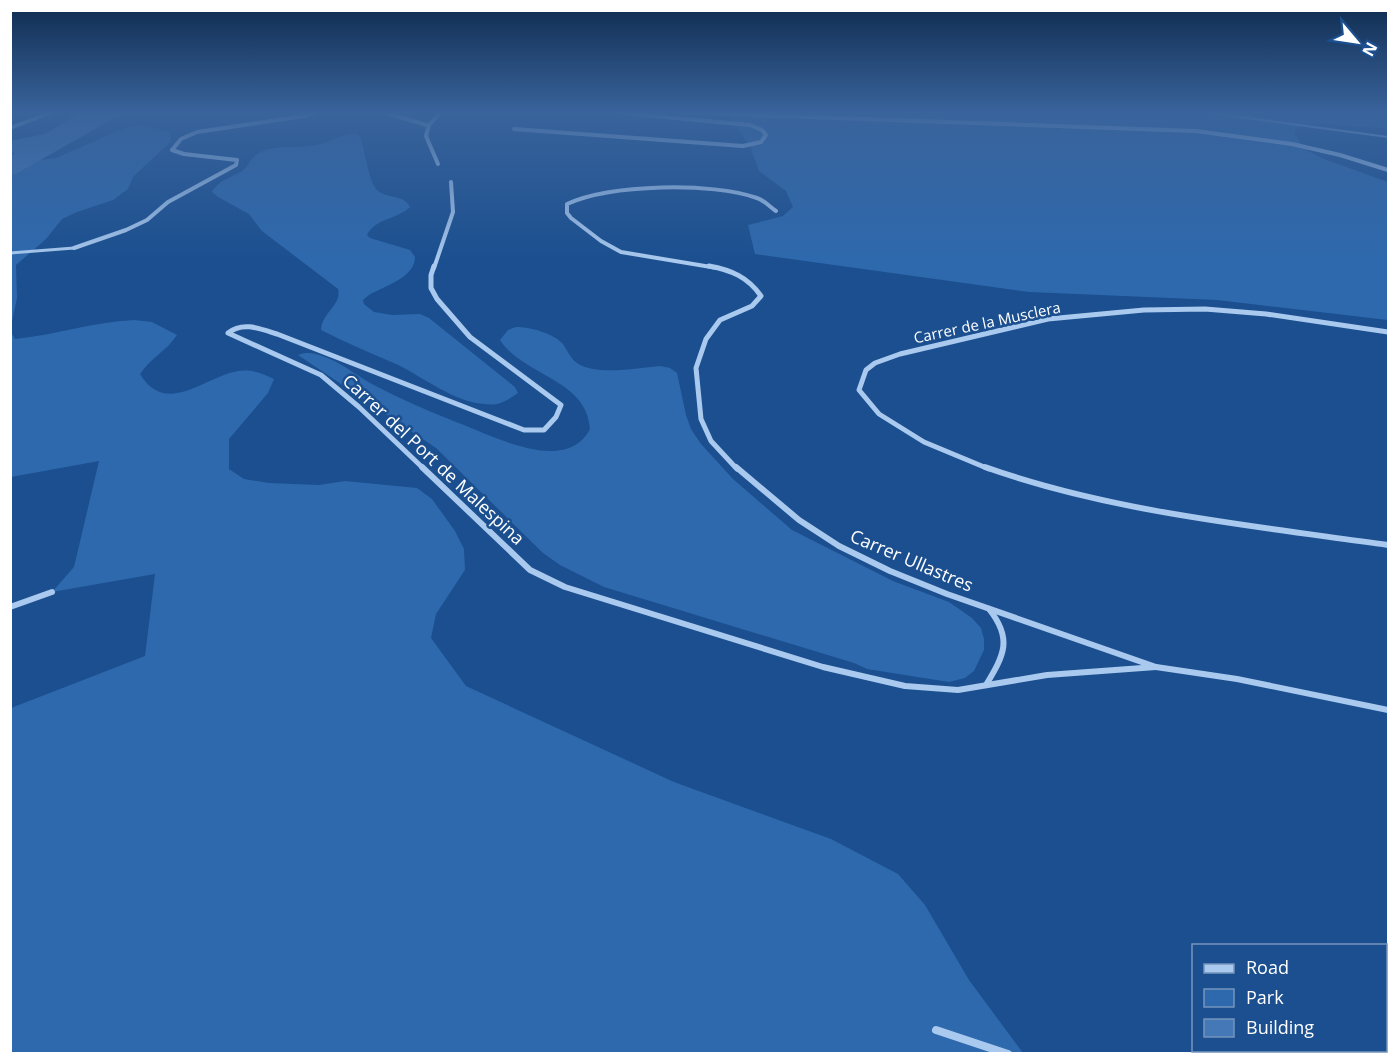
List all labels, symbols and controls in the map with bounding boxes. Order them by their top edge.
north arrow [1327,12,1387,72]
text: N [1357,38,1383,60]
street label: Carrer de la Musclera [912,297,1062,347]
street label: Carrer del Port de Malespina [338,368,530,550]
street label: Carrer Ullastres [847,523,977,597]
legend [1192,944,1387,1052]
text: Road [1246,955,1289,979]
text: Park [1246,985,1284,1009]
text: Building [1246,1015,1314,1039]

